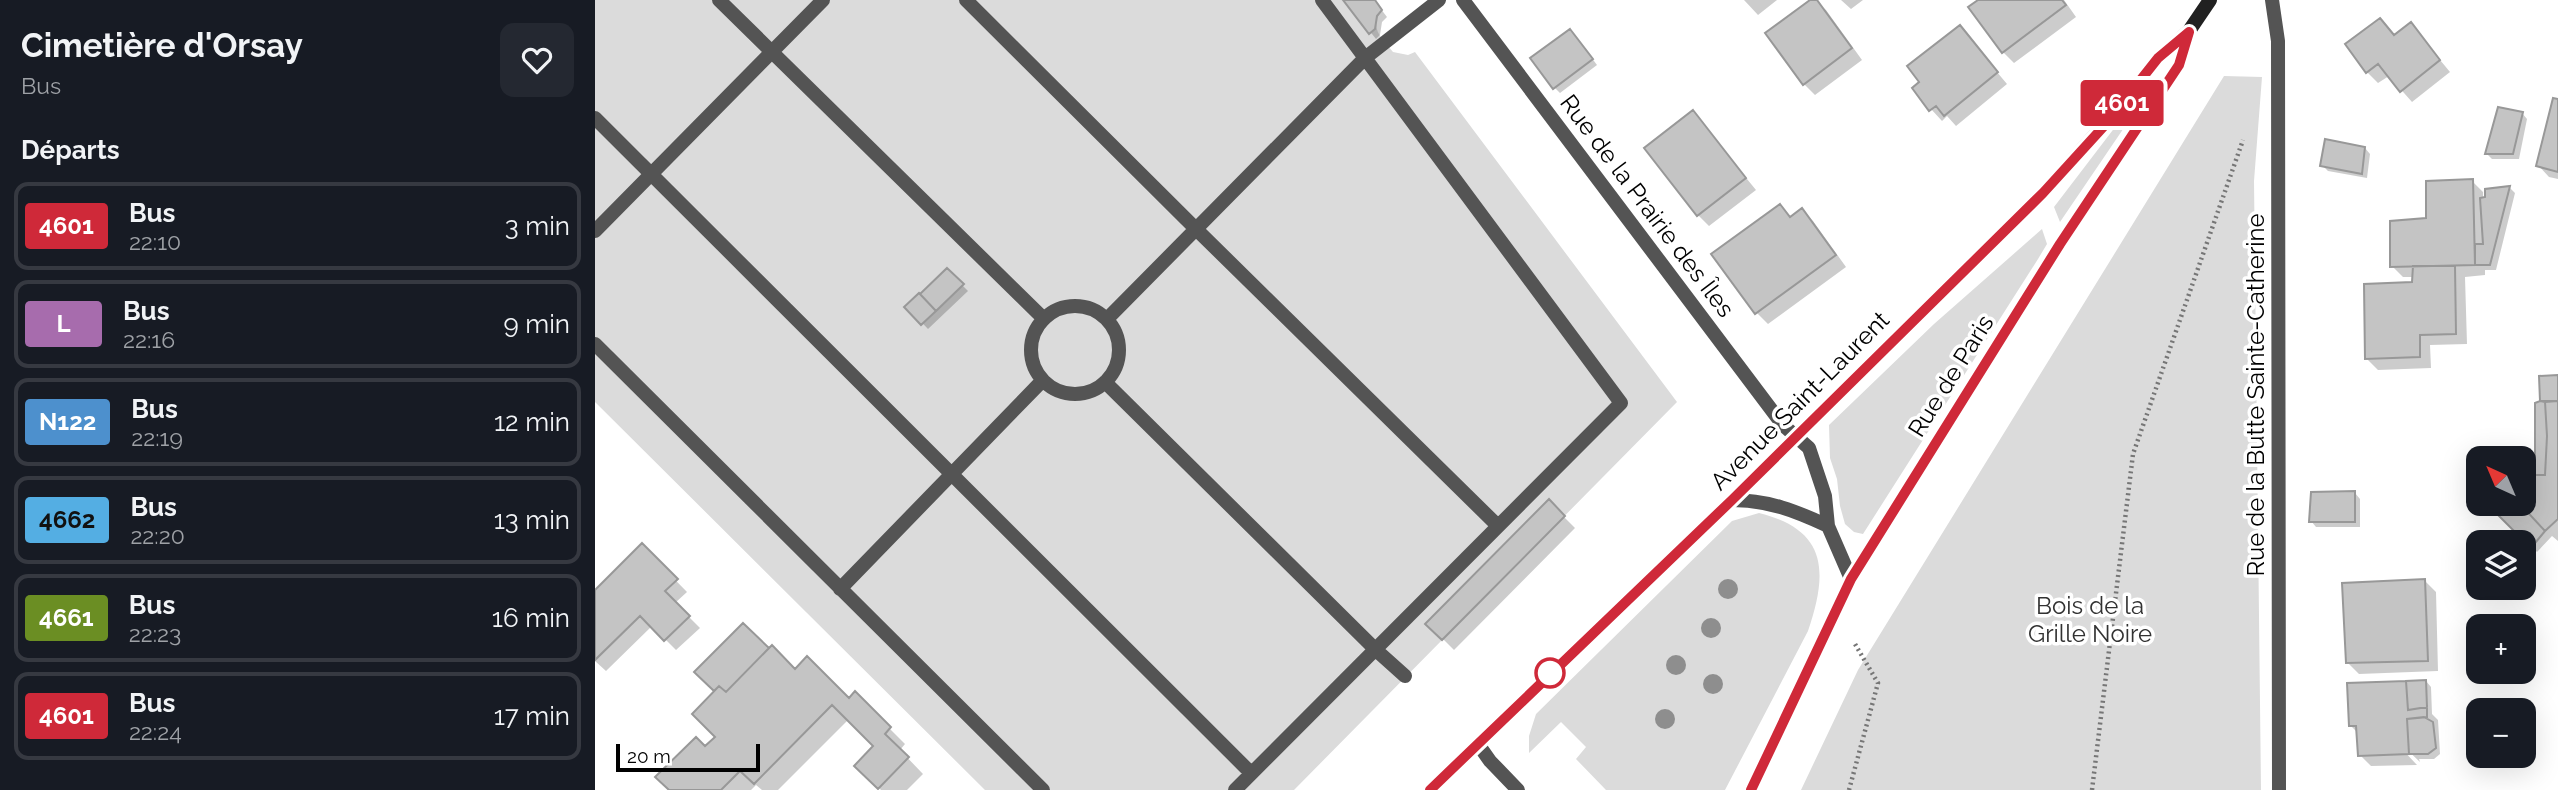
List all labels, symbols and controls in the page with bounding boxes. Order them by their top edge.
button: heart [500,23,574,97]
text: Cimetière d'Orsay [21,26,303,65]
text: Bus [21,72,61,99]
line badge: 4601 [2073,80,2171,126]
text: 4601 [2095,88,2149,117]
street label: Rue de la Prairie des Îles [1554,89,1741,323]
text: Départs [21,135,120,165]
text: Bus [129,198,175,228]
text: 4601 [39,211,94,240]
text: 3 min [505,211,570,241]
street label: Rue de la Butte Sainte-Catherine [2241,213,2270,577]
text: 22:10 [129,228,181,255]
text: Bus [123,296,170,326]
street label: Avenue Saint-Laurent [1704,305,1895,496]
text: L [56,309,71,338]
text: 9 min [503,309,570,339]
street label: Rue de Paris [1902,309,1999,442]
text: 22:16 [123,326,175,353]
text: Bus [131,394,178,424]
text: N122 [39,407,96,436]
text: 12 min [494,407,570,437]
text: 22:19 [131,424,183,451]
north arrow [2466,446,2536,516]
map controls [2466,446,2536,768]
text: Bus [130,492,177,522]
text: 4662 [39,505,95,534]
text: 13 min [494,505,570,535]
text: 22:20 [130,522,185,549]
button: layers [2466,530,2536,600]
text: Bus [129,590,175,620]
park label: Bois de la Grille Noire [2028,591,2152,648]
text: 4661 [39,603,94,632]
text: 16 min [492,603,570,633]
button: + [2466,614,2536,684]
text: 22:23 [129,620,181,647]
unlabelled marker [1535,658,1565,688]
text: Bus [129,688,175,718]
button: − [2466,698,2536,768]
text: 4601 [39,701,94,730]
text: 17 min [494,701,570,731]
text: 22:24 [129,718,182,745]
scale bar [616,741,759,773]
text: 20 m [627,745,671,767]

